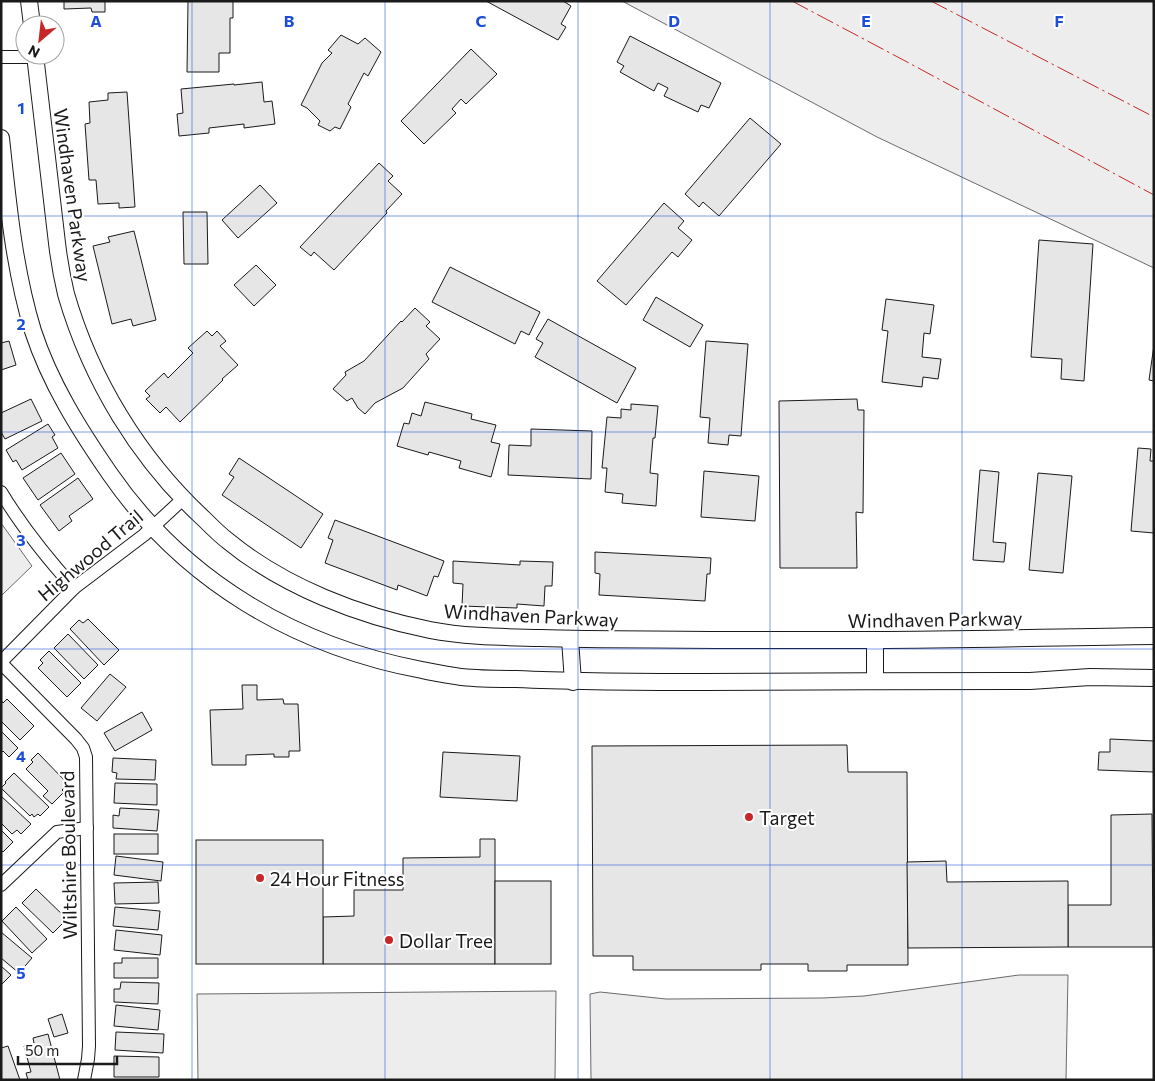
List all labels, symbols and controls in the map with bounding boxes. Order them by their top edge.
text: A [90,11,102,30]
text: B [284,11,295,30]
text: C [476,11,487,30]
text: D [668,11,680,30]
text: E [861,11,871,30]
text: F [1054,11,1064,30]
north arrow [15,15,65,65]
text: N [25,42,42,62]
text: 1 [17,98,25,117]
street label: Windhaven Parkway [49,107,97,283]
text: 2 [16,314,26,333]
street label: Highwood Trail [33,504,147,606]
text: 3 [16,530,26,549]
street label: Windhaven Parkway [443,599,619,631]
street label: Windhaven Parkway [847,606,1023,632]
text: 4 [16,746,26,765]
street label: Wiltshire Boulevard [55,770,81,940]
place label: Target [759,806,815,829]
marker: Target [743,811,755,823]
place label: 24 Hour Fitness [270,867,404,890]
marker: 24 Hour Fitness [254,872,266,884]
place label: Dollar Tree [399,929,493,952]
marker: Dollar Tree [383,934,395,946]
text: 5 [16,963,26,982]
scale bar [18,1034,116,1066]
text: 50 m [25,1041,59,1059]

